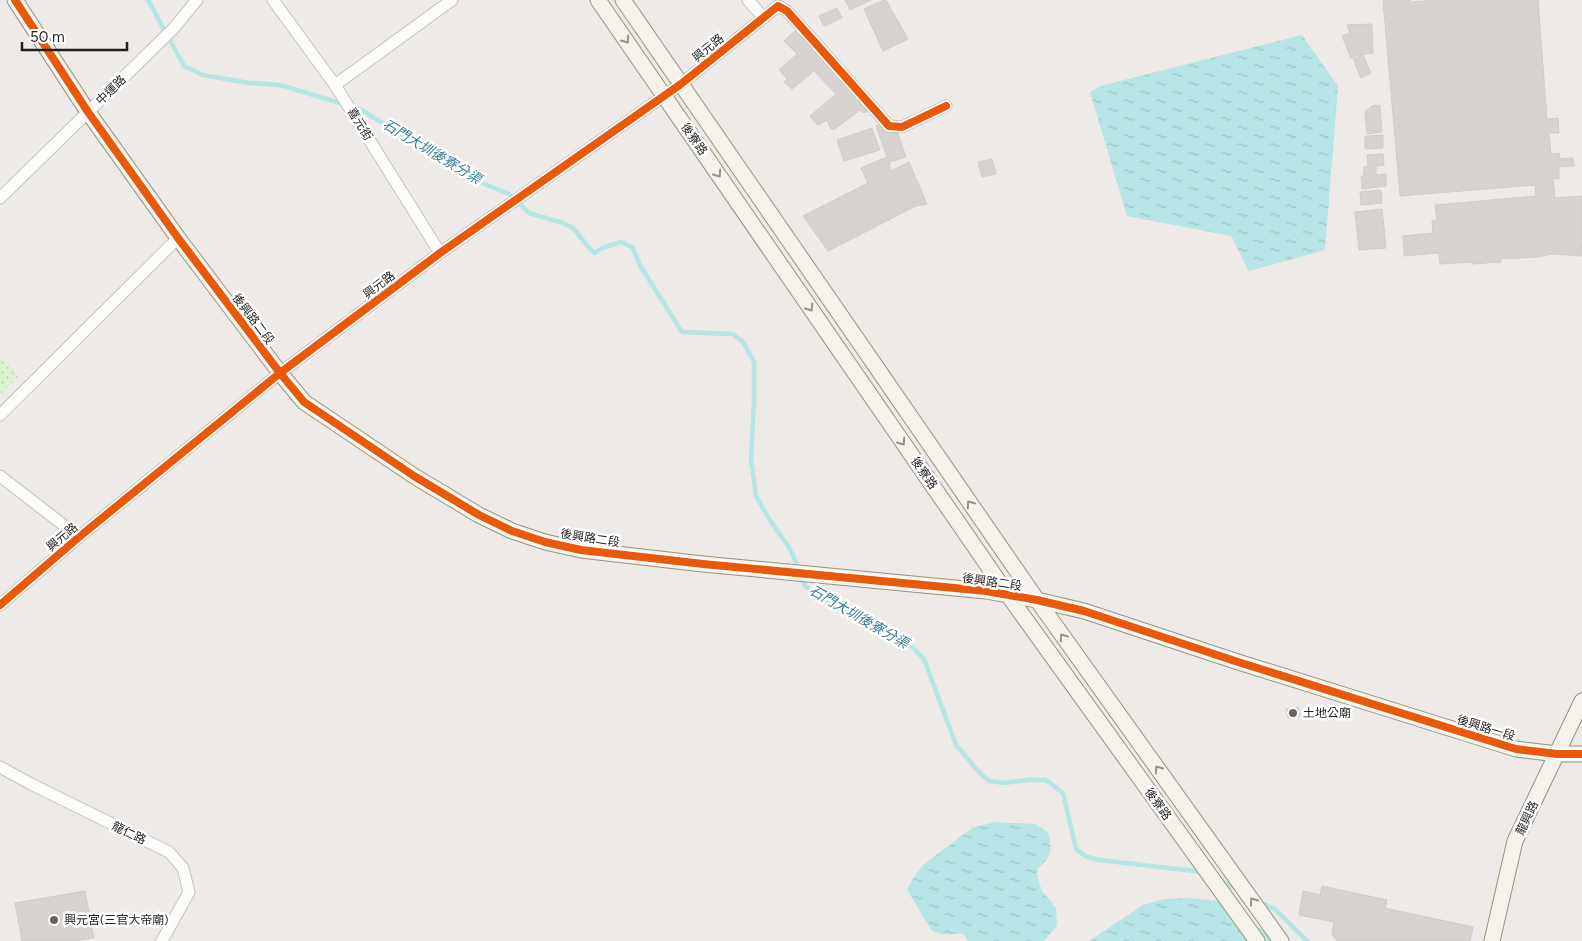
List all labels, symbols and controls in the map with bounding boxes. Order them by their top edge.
scale bar [22,20,128,52]
text: 50 m [30,28,65,46]
street label: 興元路 [690,31,726,65]
one-way arrow [620,34,629,44]
street label: 中運路 [93,72,129,108]
street label: 喜元街 [345,105,375,143]
water label: 石門大圳後寮分渠 [380,116,486,189]
street label: 後寮路 [678,120,710,158]
one-way arrow [712,168,721,178]
street label: 興元路 [360,269,398,301]
street label: 後興路二段 [229,291,277,347]
one-way arrow [804,302,813,312]
one-way arrow [896,436,905,446]
street label: 後寮路 [908,454,940,492]
one-way arrow [967,500,976,510]
street label: 興元路 [44,520,80,554]
street label: 後興路二段 [559,526,621,550]
street label: 後興路二段 [961,571,1023,593]
water label: 石門大圳後寮分渠 [806,582,913,653]
one-way arrow [1060,633,1069,643]
place label: 土地公廟 [1303,706,1351,720]
marker: 土地公廟 [1287,707,1299,719]
street label: 後興路一段 [1455,713,1517,743]
one-way arrow [1155,765,1164,775]
street label: 後寮路 [1142,785,1174,823]
street label: 龍興路 [1513,799,1541,837]
street label: 龍仁路 [110,819,148,847]
one-way arrow [1250,897,1259,907]
place label: 興元宮(三官大帝廟) [64,913,168,927]
marker: 興元宮(三官大帝廟) [48,914,60,926]

